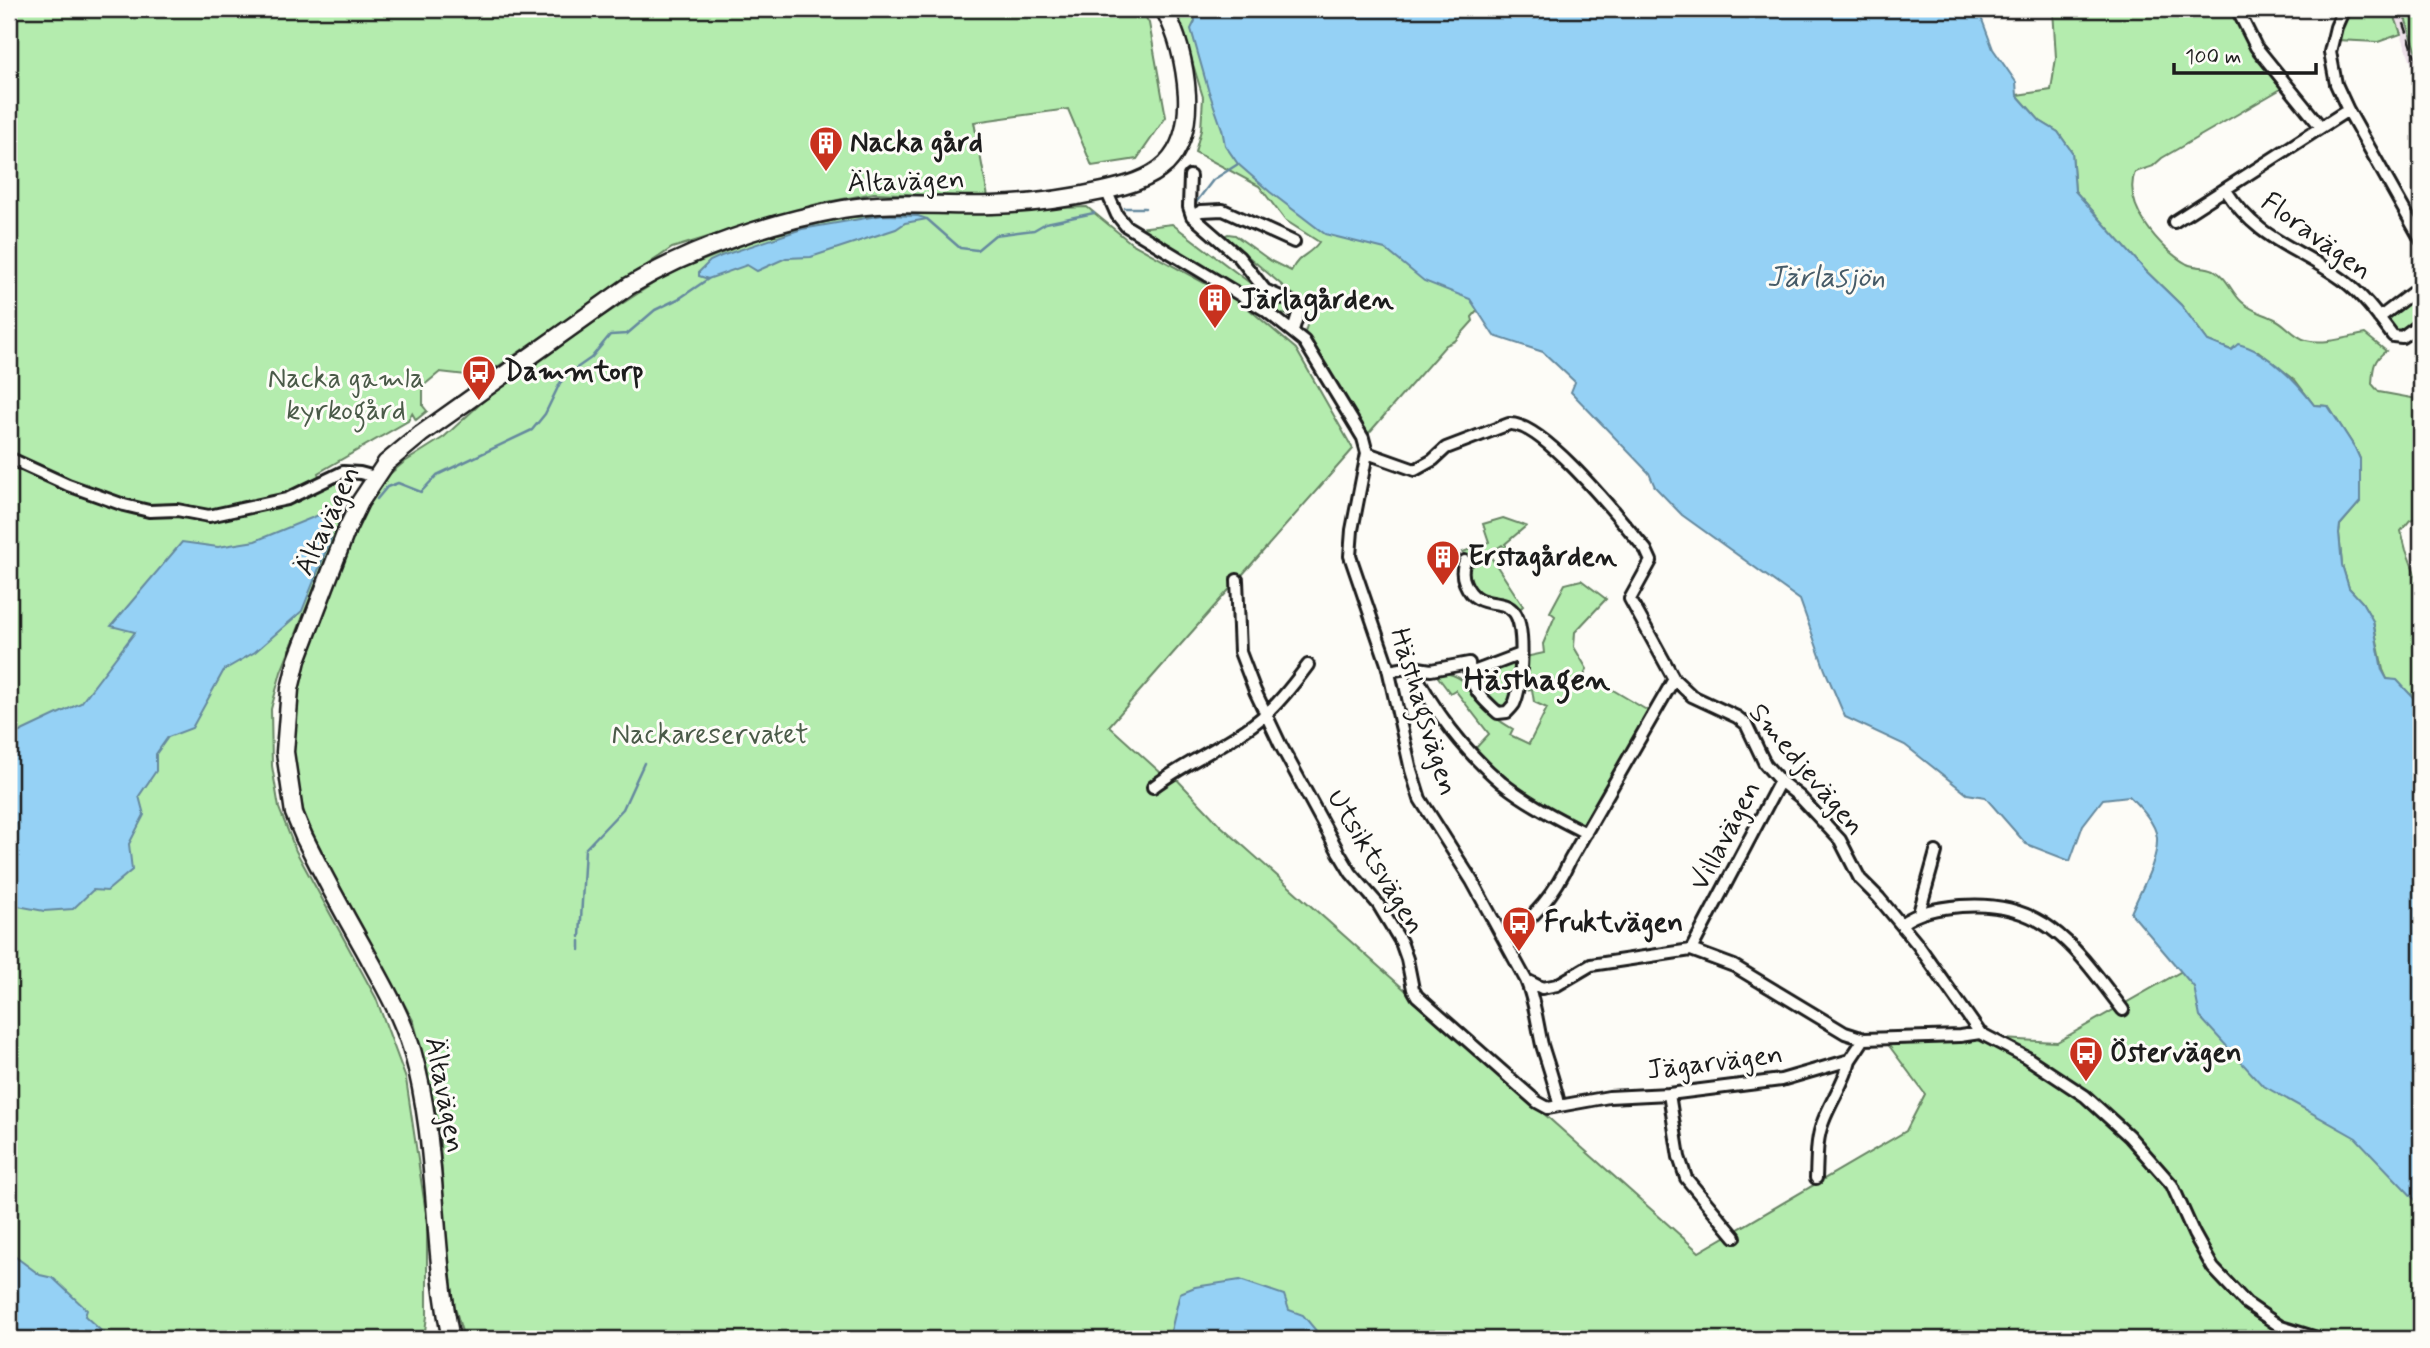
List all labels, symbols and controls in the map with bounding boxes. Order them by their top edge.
scale bar [2174,32,2316,76]
text: 100 m [2185,43,2241,71]
building icon: Nacka gård [807,124,845,173]
place label: Nacka gård [850,125,983,163]
street label: Ältavägen [847,161,965,203]
street label: Floravägen [2253,184,2379,290]
water label: Järlasjön [1767,258,1885,297]
building icon: Järlagården [1196,281,1234,330]
place label: Järlagården [1240,282,1395,322]
bus stop icon: Dammtorp [460,353,498,402]
place label: Dammtorp [504,354,643,391]
park label: Nacka gamla kyrkogård [268,361,424,433]
street label: Ältavägen [286,460,370,582]
building icon: Erstagården [1424,538,1462,587]
place label: Erstagården [1468,539,1618,577]
street label: Hästhagsvägen [1377,624,1466,801]
district label: Hästhagen [1464,659,1611,705]
street label: Smedjevägen [1740,696,1872,844]
park label: Nackareservatet [612,717,808,754]
street label: Villavägen [1682,774,1770,898]
street label: Utsiktsvägen [1317,783,1433,941]
bus stop icon: Fruktvägen [1500,904,1538,953]
place label: Fruktvägen [1544,905,1683,943]
street label: Ältavägen [415,1034,473,1156]
bus stop icon: Östervägen [2067,1034,2105,1083]
place label: Östervägen [2110,1035,2242,1073]
street label: Jägarvägen [1645,1036,1785,1090]

